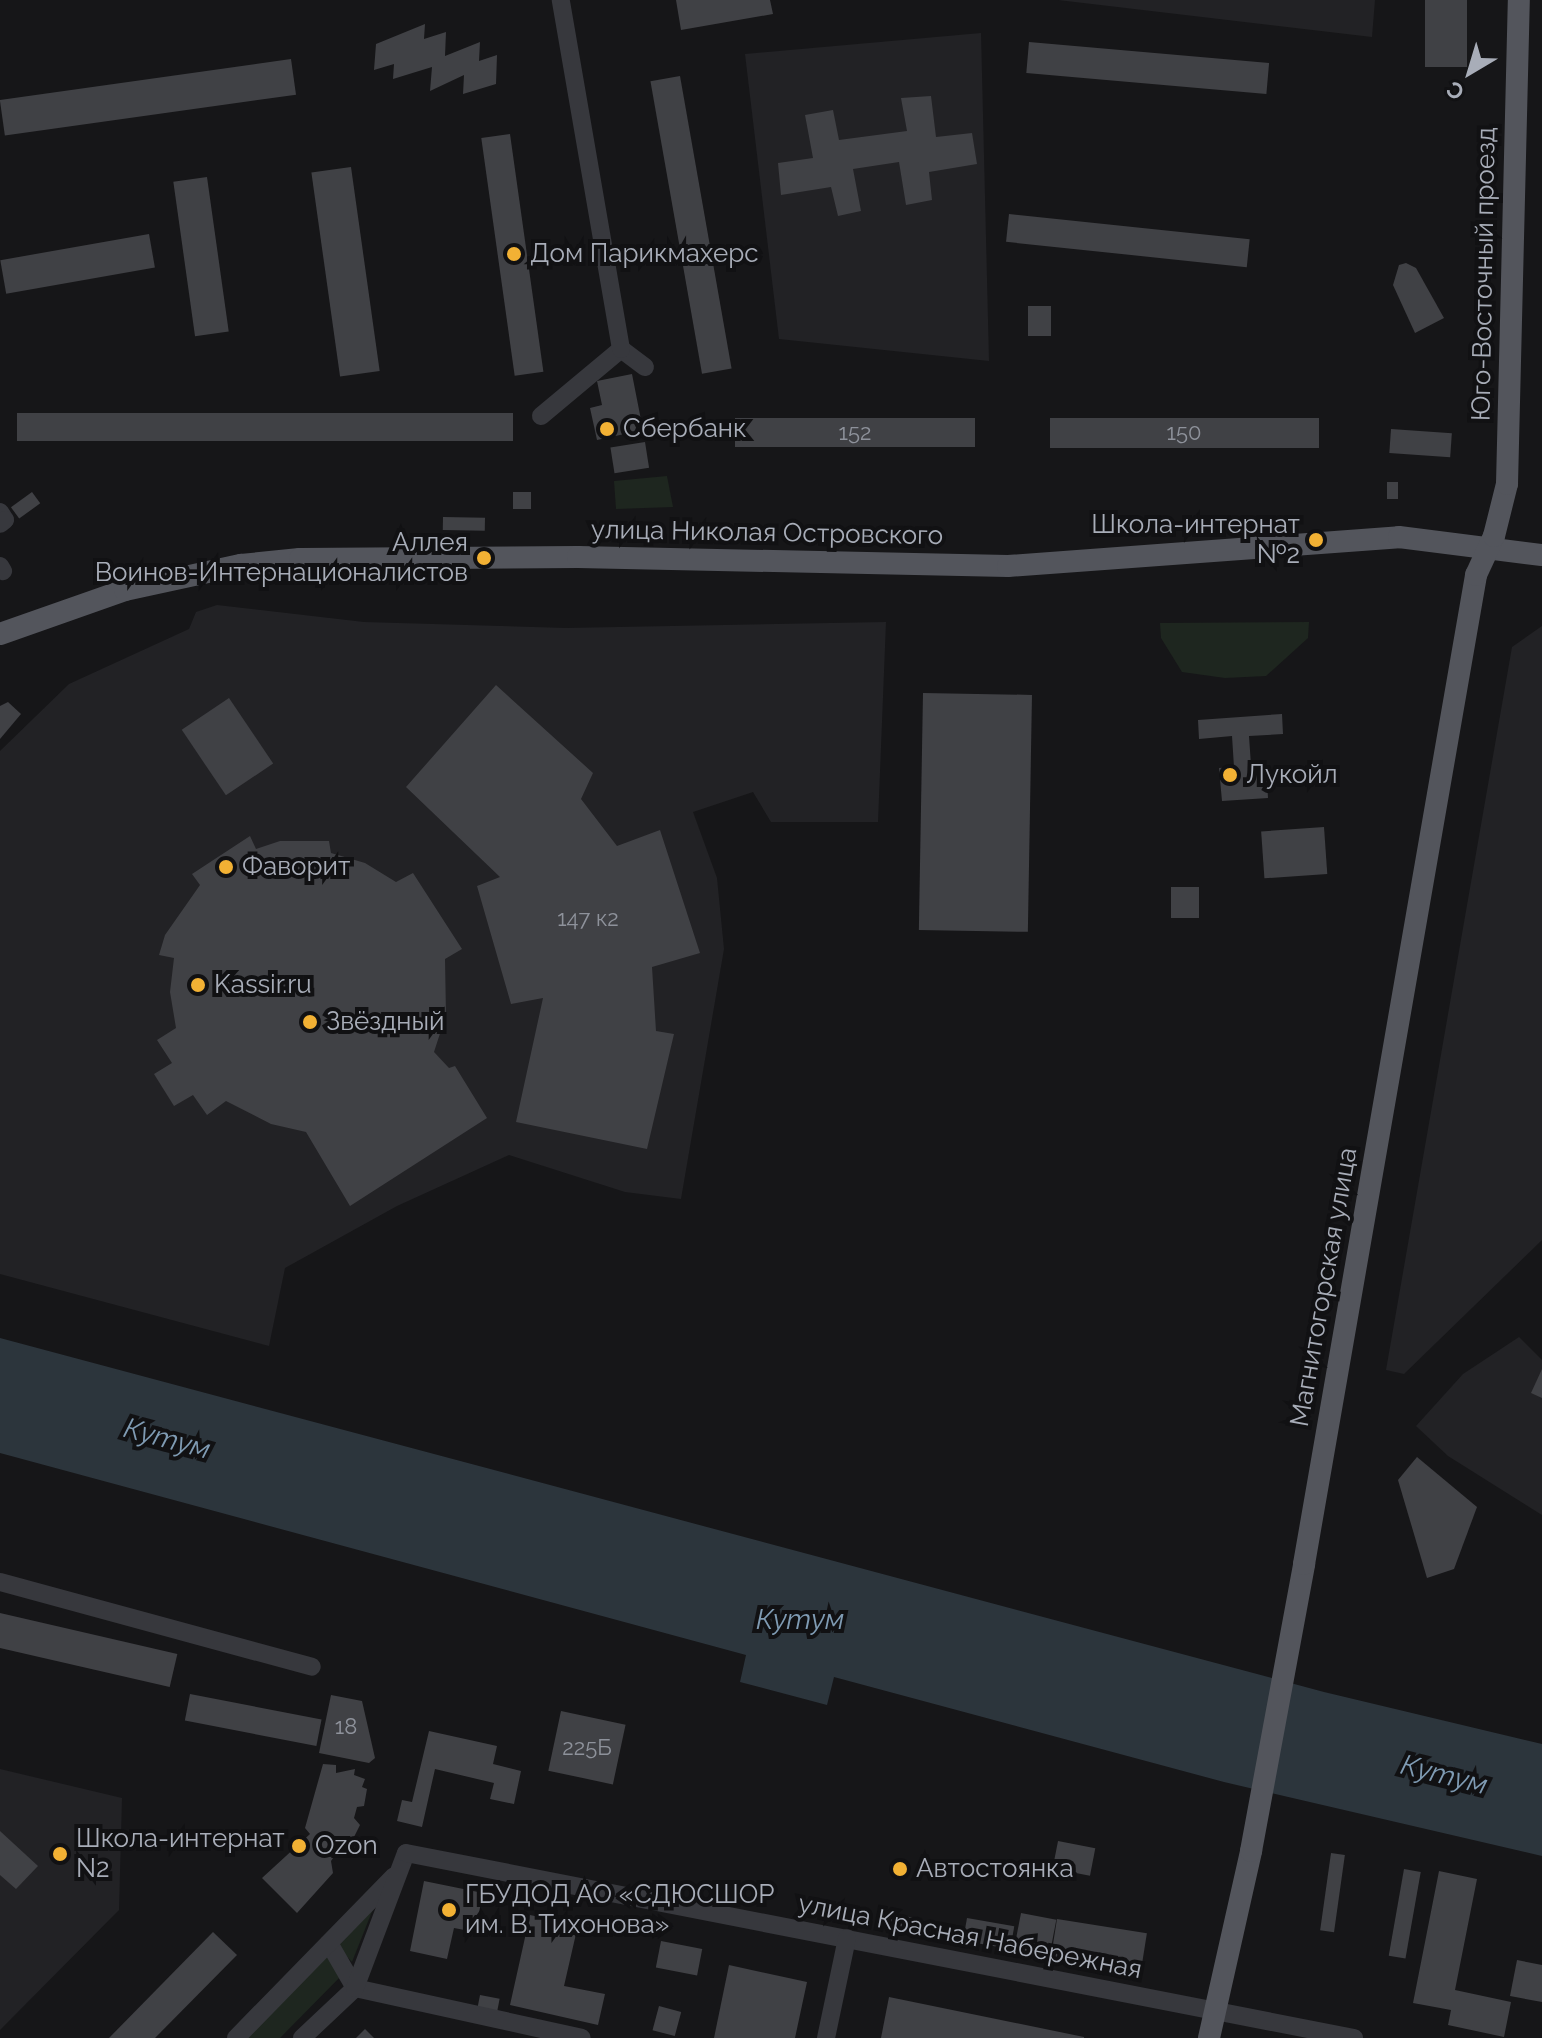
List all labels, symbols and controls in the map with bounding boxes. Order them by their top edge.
north arrow [1430,32,1510,112]
text: С [1441,76,1469,106]
street label: Юго-Восточный проезд [1466,127,1502,421]
place label: Дом Парикмахерс [530,238,759,270]
marker: Дом Парикмахерс [505,245,523,263]
place label: Сбербанк [623,413,747,445]
marker: Сбербанк [598,420,616,438]
house number: 152 [839,420,871,446]
house number: 150 [1167,420,1201,446]
place label: Школа-интернат №2 [1091,509,1300,570]
street label: улица Николая Островского [591,514,943,552]
place label: Аллея Воинов-Интернационалистов [95,527,468,588]
marker: Школа-интернат №2 [1307,531,1325,549]
marker: Аллея Воинов-Интернационалистов [475,549,493,567]
place label: Лукойл [1246,759,1338,791]
marker: Лукойл [1221,766,1239,784]
place label: Фаворит [242,851,350,883]
marker: Фаворит [217,858,235,876]
house number: 147 к2 [557,906,619,932]
place label: Kassir.ru [214,969,312,1001]
marker: Kassir.ru [189,976,207,994]
place label: Звёздный [326,1006,445,1038]
marker: Звёздный [301,1013,319,1031]
street label: Магнитогорская улица [1284,1145,1364,1429]
water label: Кутум [120,1411,214,1467]
water label: Кутум [756,1603,844,1637]
house number: 18 [335,1714,357,1740]
house number: 225Б [562,1735,612,1761]
water label: Кутум [1397,1748,1491,1802]
place label: Школа-интернат N2 [76,1823,285,1884]
place label: Ozon [315,1830,378,1862]
marker: Ozon [290,1837,308,1855]
marker: Школа-интернат N2 [51,1845,69,1863]
place label: Автостоянка [916,1853,1074,1885]
marker: Автостоянка [891,1860,909,1878]
place label: ГБУДОД АО «СДЮСШОР им. В. Тихонова» [465,1879,775,1940]
street label: улица Красная Набережная [795,1888,1145,1986]
marker: ГБУДОД АО «СДЮСШОР им. В. Тихонова» [440,1901,458,1919]

